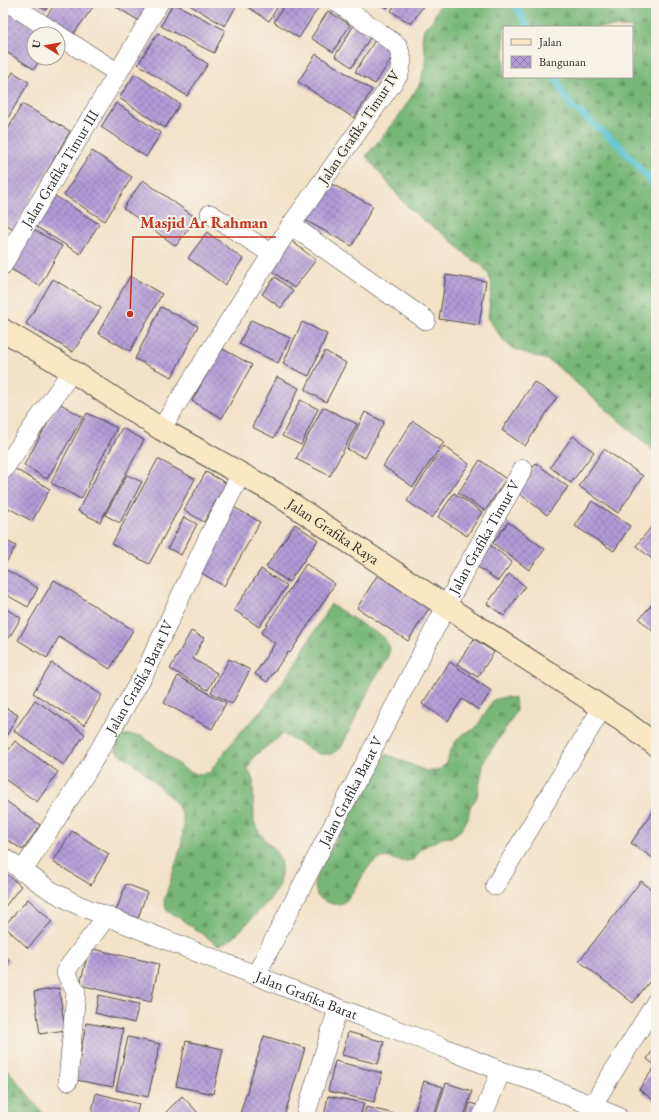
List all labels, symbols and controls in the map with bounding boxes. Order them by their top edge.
north arrow [26,26,66,66]
legend [503,26,633,78]
text: Jalan [538,34,563,50]
text: U [29,38,44,49]
text: Bangunan [539,54,587,70]
street label: Jalan Grafika Timur IV [312,65,404,189]
street label: Jalan Grafika Timur III [16,106,103,232]
callout: Masjid Ar Rahman [133,209,276,237]
text: Masjid Ar Rahman [140,212,268,233]
street label: Jalan Grafika Timur V [443,475,524,599]
street label: Jalan Grafika Raya [282,493,383,568]
street label: Jalan Grafika Barat IV [100,616,177,739]
street label: Jalan Grafika Barat V [313,732,387,851]
street label: Jalan Grafika Barat [251,966,361,1024]

